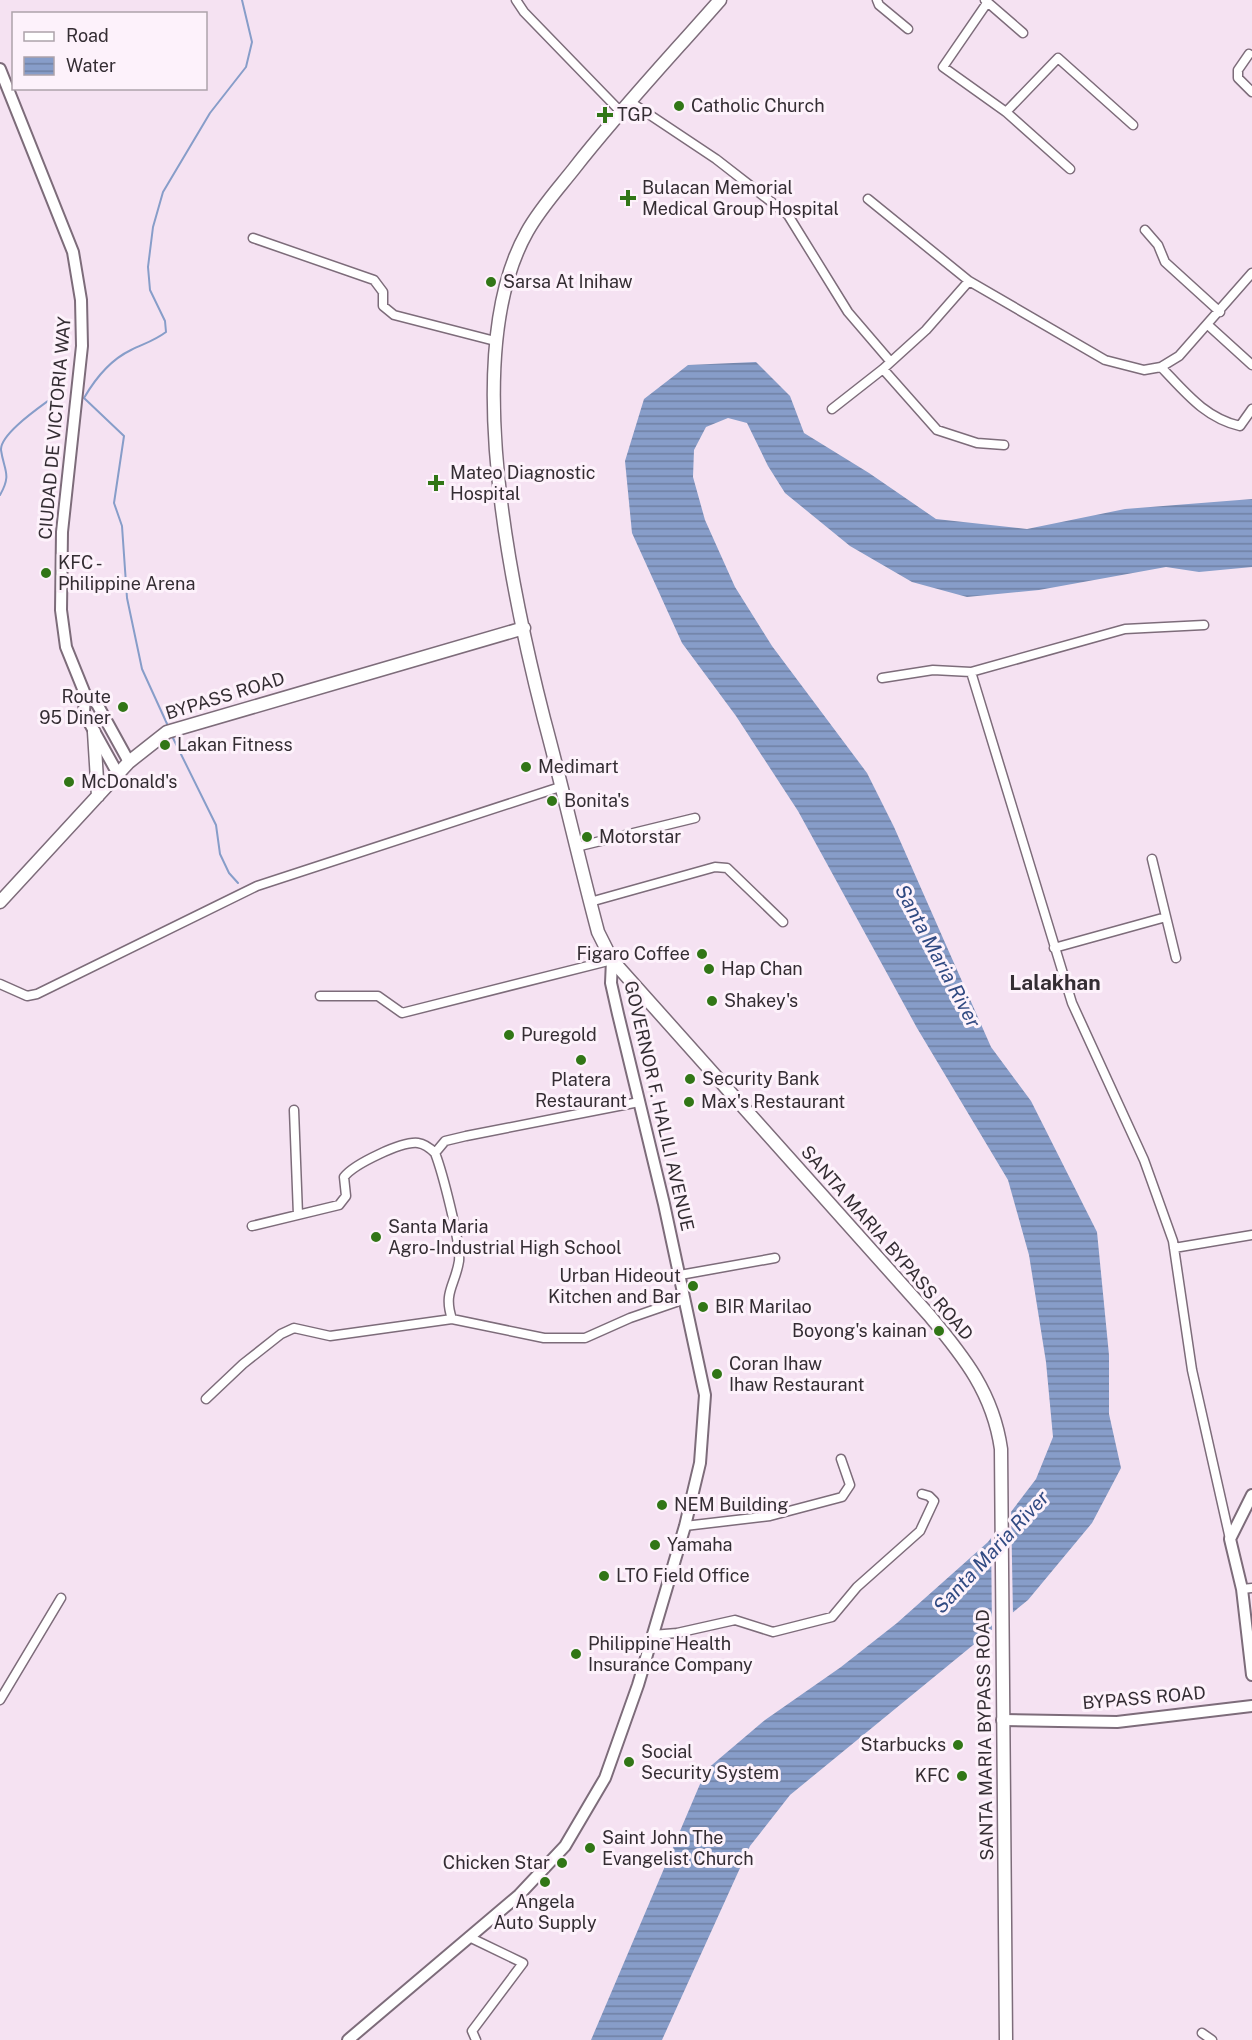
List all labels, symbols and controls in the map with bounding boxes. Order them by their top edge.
legend [12,12,207,90]
text: Road [66,25,109,46]
text: Water [66,55,116,76]
place label: Catholic Church [691,95,825,116]
marker: Catholic Church [672,99,686,113]
place label: TGP [617,104,652,125]
marker: TGP [598,108,612,122]
place label: Bulacan Memorial Medical Group Hospital [642,177,839,219]
marker: Bulacan Memorial Medical Group Hospital [619,189,637,207]
place label: Sarsa At Inihaw [503,271,633,292]
marker: Sarsa At Inihaw [484,275,498,289]
street label: CIUDAD DE VICTORIA WAY [34,316,75,540]
place label: Mateo Diagnostic Hospital [450,462,596,504]
marker: Mateo Diagnostic Hospital [427,474,445,492]
place label: KFC - Philippine Arena [58,552,195,594]
marker: KFC - Philippine Arena [39,566,53,580]
street label: BYPASS ROAD [163,667,287,724]
place label: Route 95 Diner [39,686,111,728]
marker: Route 95 Diner [116,700,130,714]
place label: Lakan Fitness [177,734,293,755]
marker: Lakan Fitness [158,738,172,752]
place label: Medimart [538,756,619,777]
marker: Medimart [519,760,533,774]
place label: McDonald's [81,771,177,792]
marker: McDonald's [62,775,76,789]
place label: Bonita's [564,790,629,811]
marker: Bonita's [545,794,559,808]
place label: Motorstar [599,826,681,847]
marker: Motorstar [580,830,594,844]
water label: Santa Maria River [890,880,986,1032]
place label: Figaro Coffee [576,943,690,964]
marker: Figaro Coffee [695,947,709,961]
place label: Hap Chan [721,958,803,979]
marker: Hap Chan [702,962,716,976]
district label: Lalakhan [1009,970,1101,995]
street label: GOVERNOR F. HALILI AVENUE [620,979,699,1233]
place label: Shakey's [724,990,798,1011]
marker: Shakey's [705,994,719,1008]
place label: Puregold [521,1024,597,1045]
marker: Puregold [502,1028,516,1042]
marker: Platera Restaurant [574,1053,588,1067]
place label: Security Bank [702,1068,820,1089]
place label: Platera Restaurant [535,1069,627,1111]
marker: Security Bank [683,1072,697,1086]
place label: Max's Restaurant [701,1091,845,1112]
marker: Max's Restaurant [682,1095,696,1109]
street label: SANTA MARIA BYPASS ROAD [797,1141,978,1344]
place label: Santa Maria Agro-Industrial High School [388,1216,622,1258]
marker: Santa Maria Agro-Industrial High School [369,1230,383,1244]
place label: Urban Hideout Kitchen and Bar [548,1265,681,1307]
marker: Urban Hideout Kitchen and Bar [686,1279,700,1293]
place label: BIR Marilao [715,1296,812,1317]
marker: BIR Marilao [696,1300,710,1314]
place label: Boyong's kainan [792,1320,927,1341]
marker: Boyong's kainan [932,1324,946,1338]
place label: Coran Ihaw Ihaw Restaurant [729,1353,865,1395]
marker: Coran Ihaw Ihaw Restaurant [710,1367,724,1381]
water label: Santa Maria River [928,1485,1054,1618]
place label: NEM Building [674,1494,788,1515]
marker: NEM Building [655,1498,669,1512]
place label: Yamaha [667,1534,733,1555]
marker: Yamaha [648,1538,662,1552]
place label: LTO Field Office [616,1565,750,1586]
marker: LTO Field Office [597,1569,611,1583]
street label: SANTA MARIA BYPASS ROAD [972,1609,997,1861]
place label: Philippine Health Insurance Company [588,1633,753,1675]
marker: Philippine Health Insurance Company [569,1647,583,1661]
street label: BYPASS ROAD [1081,1682,1206,1713]
place label: Starbucks [861,1734,946,1755]
marker: Starbucks [951,1738,965,1752]
place label: Social Security System [641,1741,779,1783]
marker: Social Security System [622,1755,636,1769]
place label: KFC [915,1765,950,1786]
marker: KFC [955,1769,969,1783]
place label: Saint John The Evangelist Church [602,1827,754,1869]
marker: Saint John The Evangelist Church [583,1841,597,1855]
place label: Chicken Star [443,1852,550,1873]
marker: Chicken Star [555,1856,569,1870]
marker: Angela Auto Supply [538,1875,552,1889]
place label: Angela Auto Supply [493,1891,597,1933]

